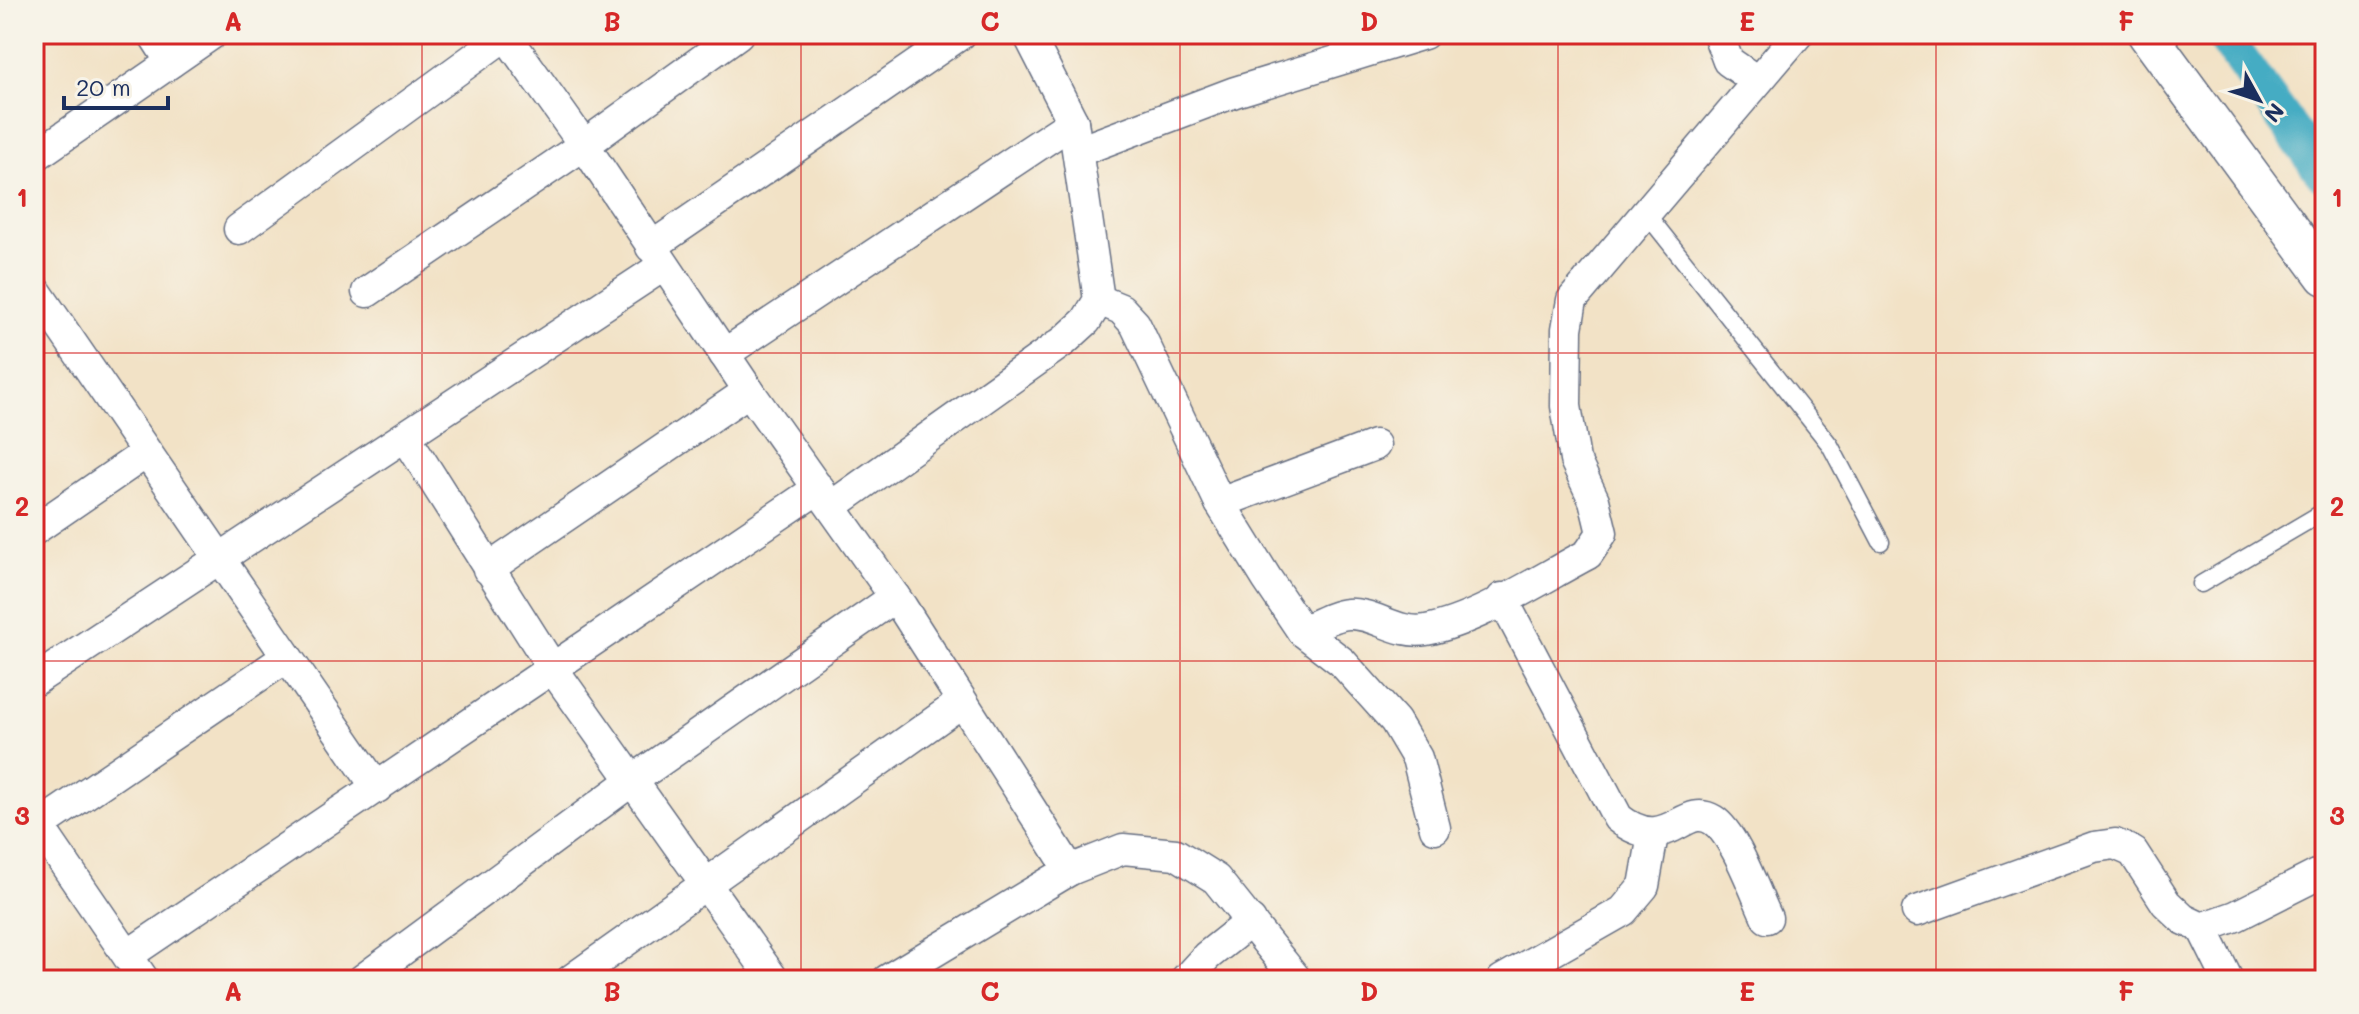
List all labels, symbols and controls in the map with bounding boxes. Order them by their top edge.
text: A [224,4,242,38]
text: B [603,4,621,38]
text: C [980,4,1000,38]
text: D [1360,4,1378,38]
text: E [1739,4,1755,38]
text: F [2118,4,2134,38]
scale bar [64,60,168,110]
north arrow [2219,60,2299,140]
text: 20 m [76,71,131,102]
text: N [2258,97,2291,129]
text: 1 [16,180,28,214]
text: 1 [2331,180,2343,214]
text: 2 [15,489,29,523]
text: 2 [2330,489,2344,523]
text: 3 [14,798,30,832]
text: 3 [2329,798,2345,832]
text: A [224,974,242,1008]
text: B [603,974,621,1008]
text: C [980,974,1000,1008]
text: D [1360,974,1378,1008]
text: E [1739,974,1755,1008]
text: F [2118,974,2134,1008]

